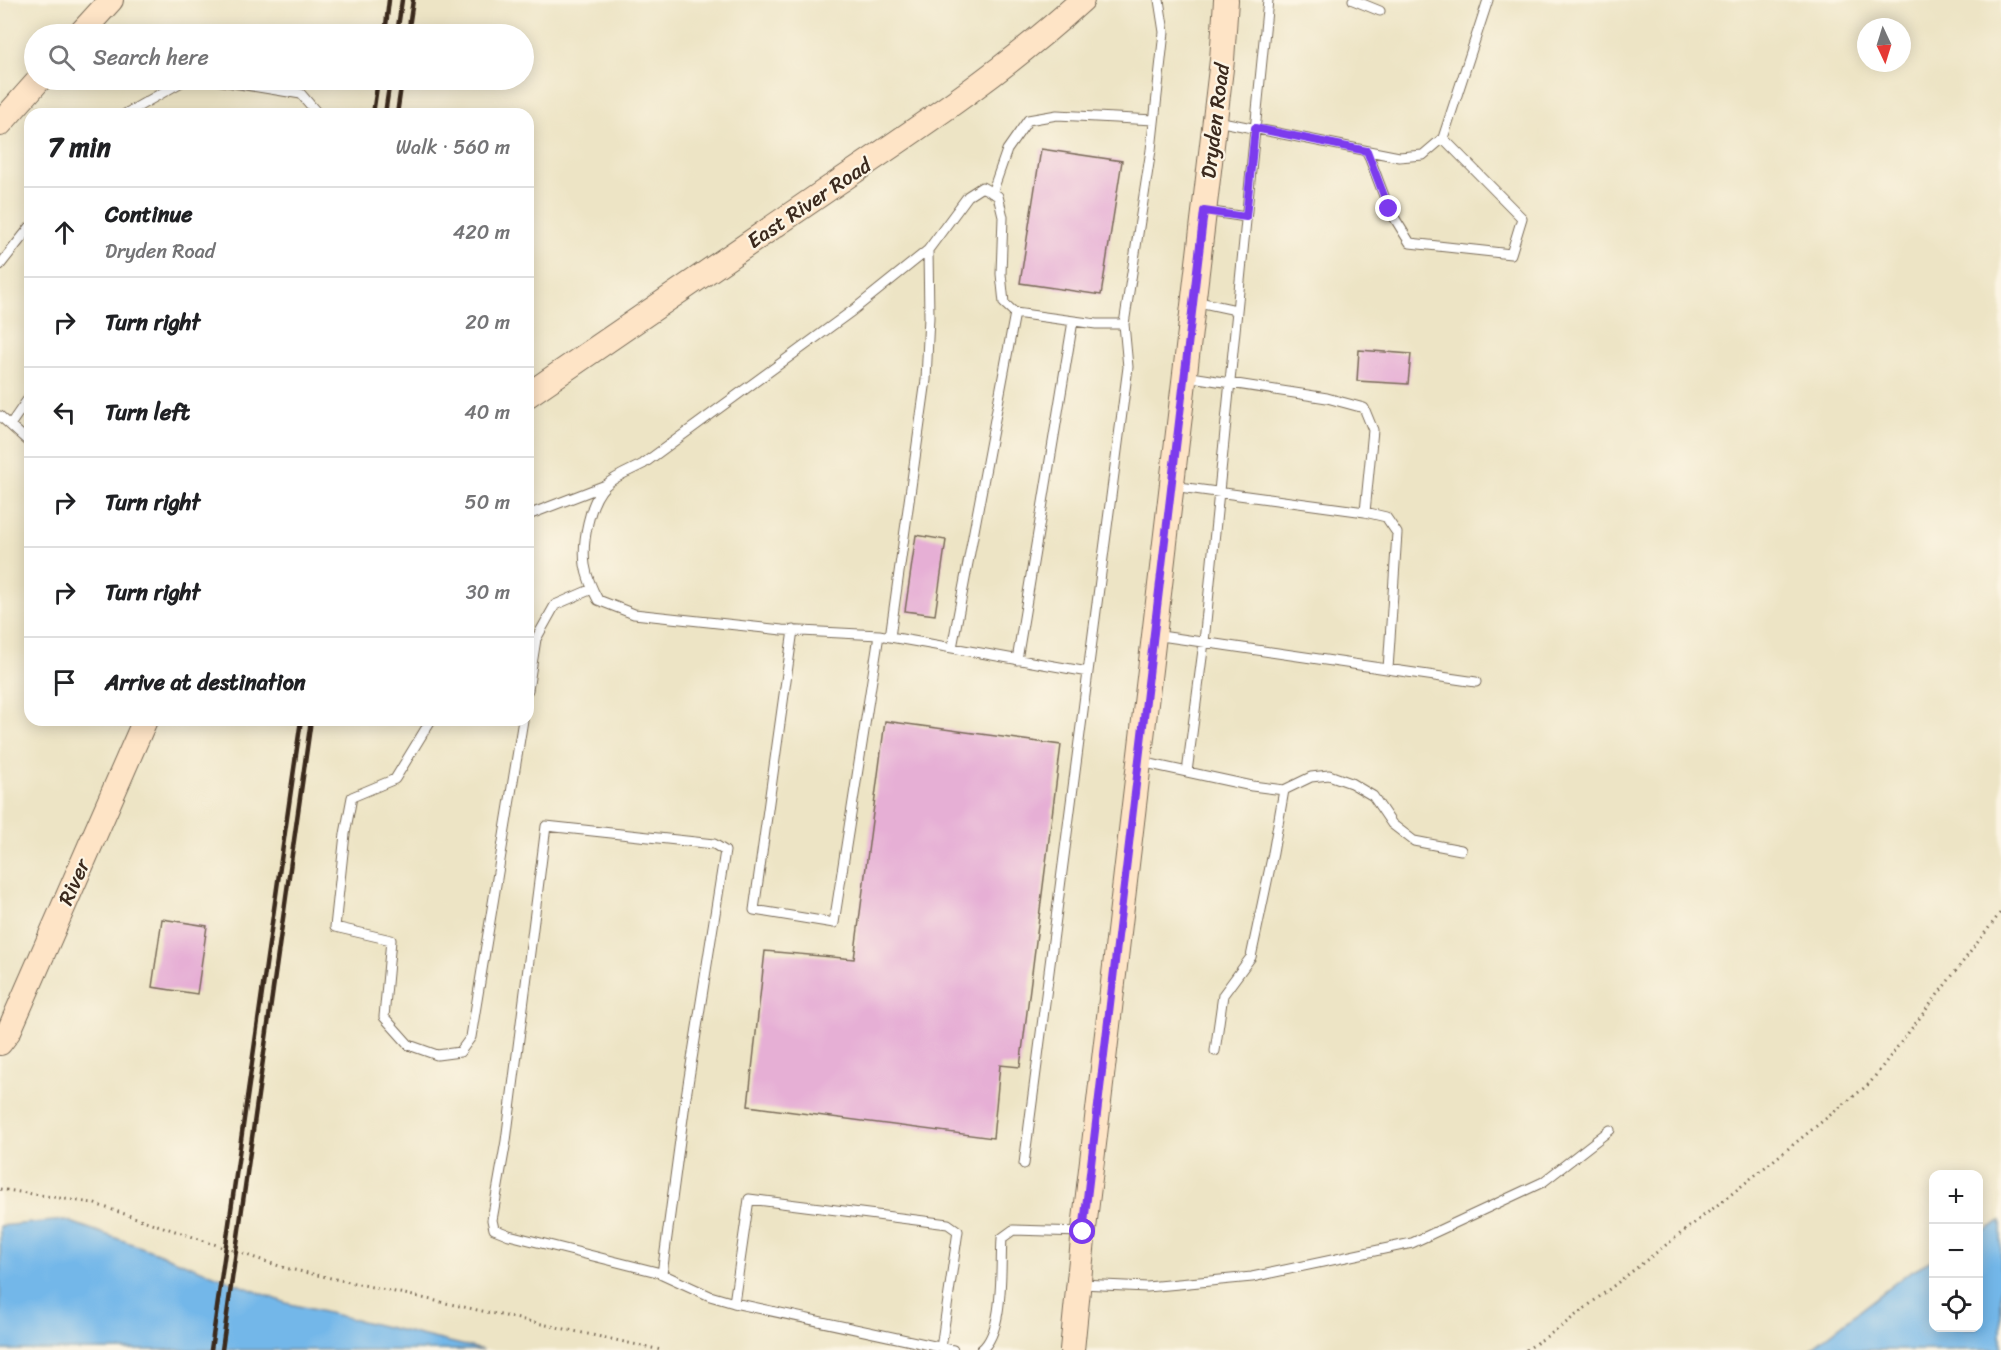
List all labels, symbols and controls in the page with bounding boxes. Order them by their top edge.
north arrow [1857,18,1911,72]
search box [24,24,534,90]
text: Search here [93,38,209,77]
icon: search [45,41,78,74]
street label: Dryden Road [1189,59,1241,181]
text: 7 min [48,124,111,170]
text: Walk · 560 m [396,130,510,165]
street label: East River Road [739,146,881,259]
text: Continue [105,195,193,234]
route end [1375,195,1401,221]
text: 420 m [453,215,510,250]
icon: ahead [48,216,81,249]
text: Dryden Road [105,234,215,269]
text: Turn right [105,303,200,342]
text: 20 m [465,305,510,340]
icon: right [48,306,81,339]
text: Turn left [105,393,190,432]
text: 40 m [464,395,510,430]
icon: left [48,396,81,429]
text: Turn right [105,483,200,522]
text: 50 m [465,485,510,520]
icon: right [48,486,81,519]
text: Turn right [105,573,200,612]
text: 30 m [466,575,510,610]
icon: right [48,576,81,609]
text: Arrive at destination [105,663,306,702]
icon: arrive [48,666,81,699]
street label: River [47,851,102,912]
map controls [1929,1170,1983,1332]
button: + [1929,1170,1983,1224]
route start [1069,1218,1095,1244]
button: − [1929,1224,1983,1278]
button: locate [1929,1278,1983,1332]

